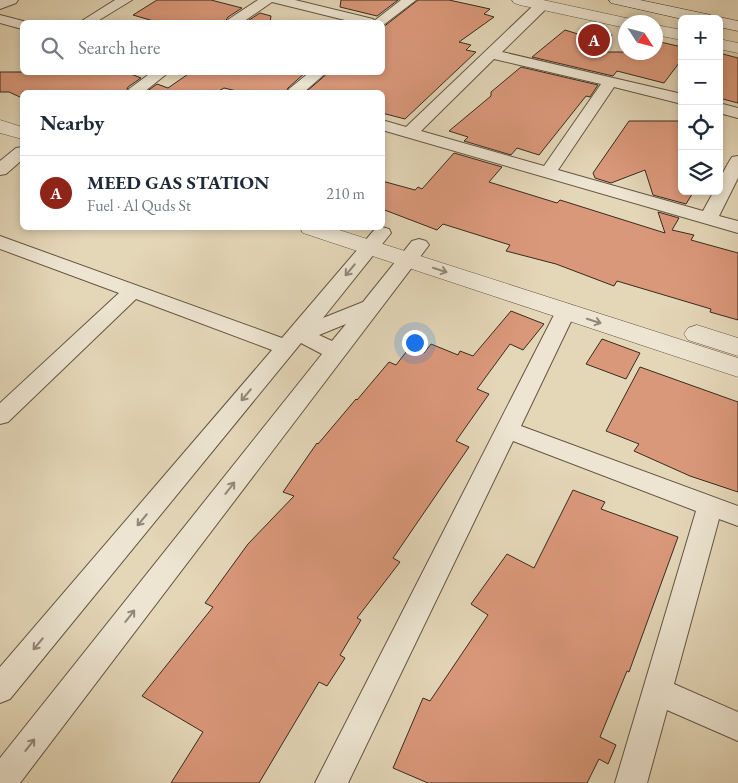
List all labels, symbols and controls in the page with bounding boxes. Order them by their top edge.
north arrow [618,15,663,60]
map controls [678,15,723,195]
button: + [678,15,723,60]
search box [20,20,385,75]
pin: A [578,21,610,59]
icon: search [38,34,66,62]
text: Search here [78,35,160,60]
button: − [678,60,723,105]
button: locate [678,105,723,150]
text: Nearby [40,109,104,136]
button: layers [678,150,723,195]
text: MEED GAS STATION [87,170,269,195]
text: A [50,183,62,204]
text: 210 m [326,183,365,204]
text: Fuel · Al Quds St [87,195,191,216]
one-way arrow [345,264,356,277]
one-way arrow [432,266,447,275]
one-way arrow [586,316,602,326]
your location [402,330,428,356]
one-way arrow [241,388,252,401]
one-way arrow [224,482,235,495]
one-way arrow [136,513,148,526]
one-way arrow [125,609,135,623]
one-way arrow [32,638,43,651]
one-way arrow [25,738,36,751]

